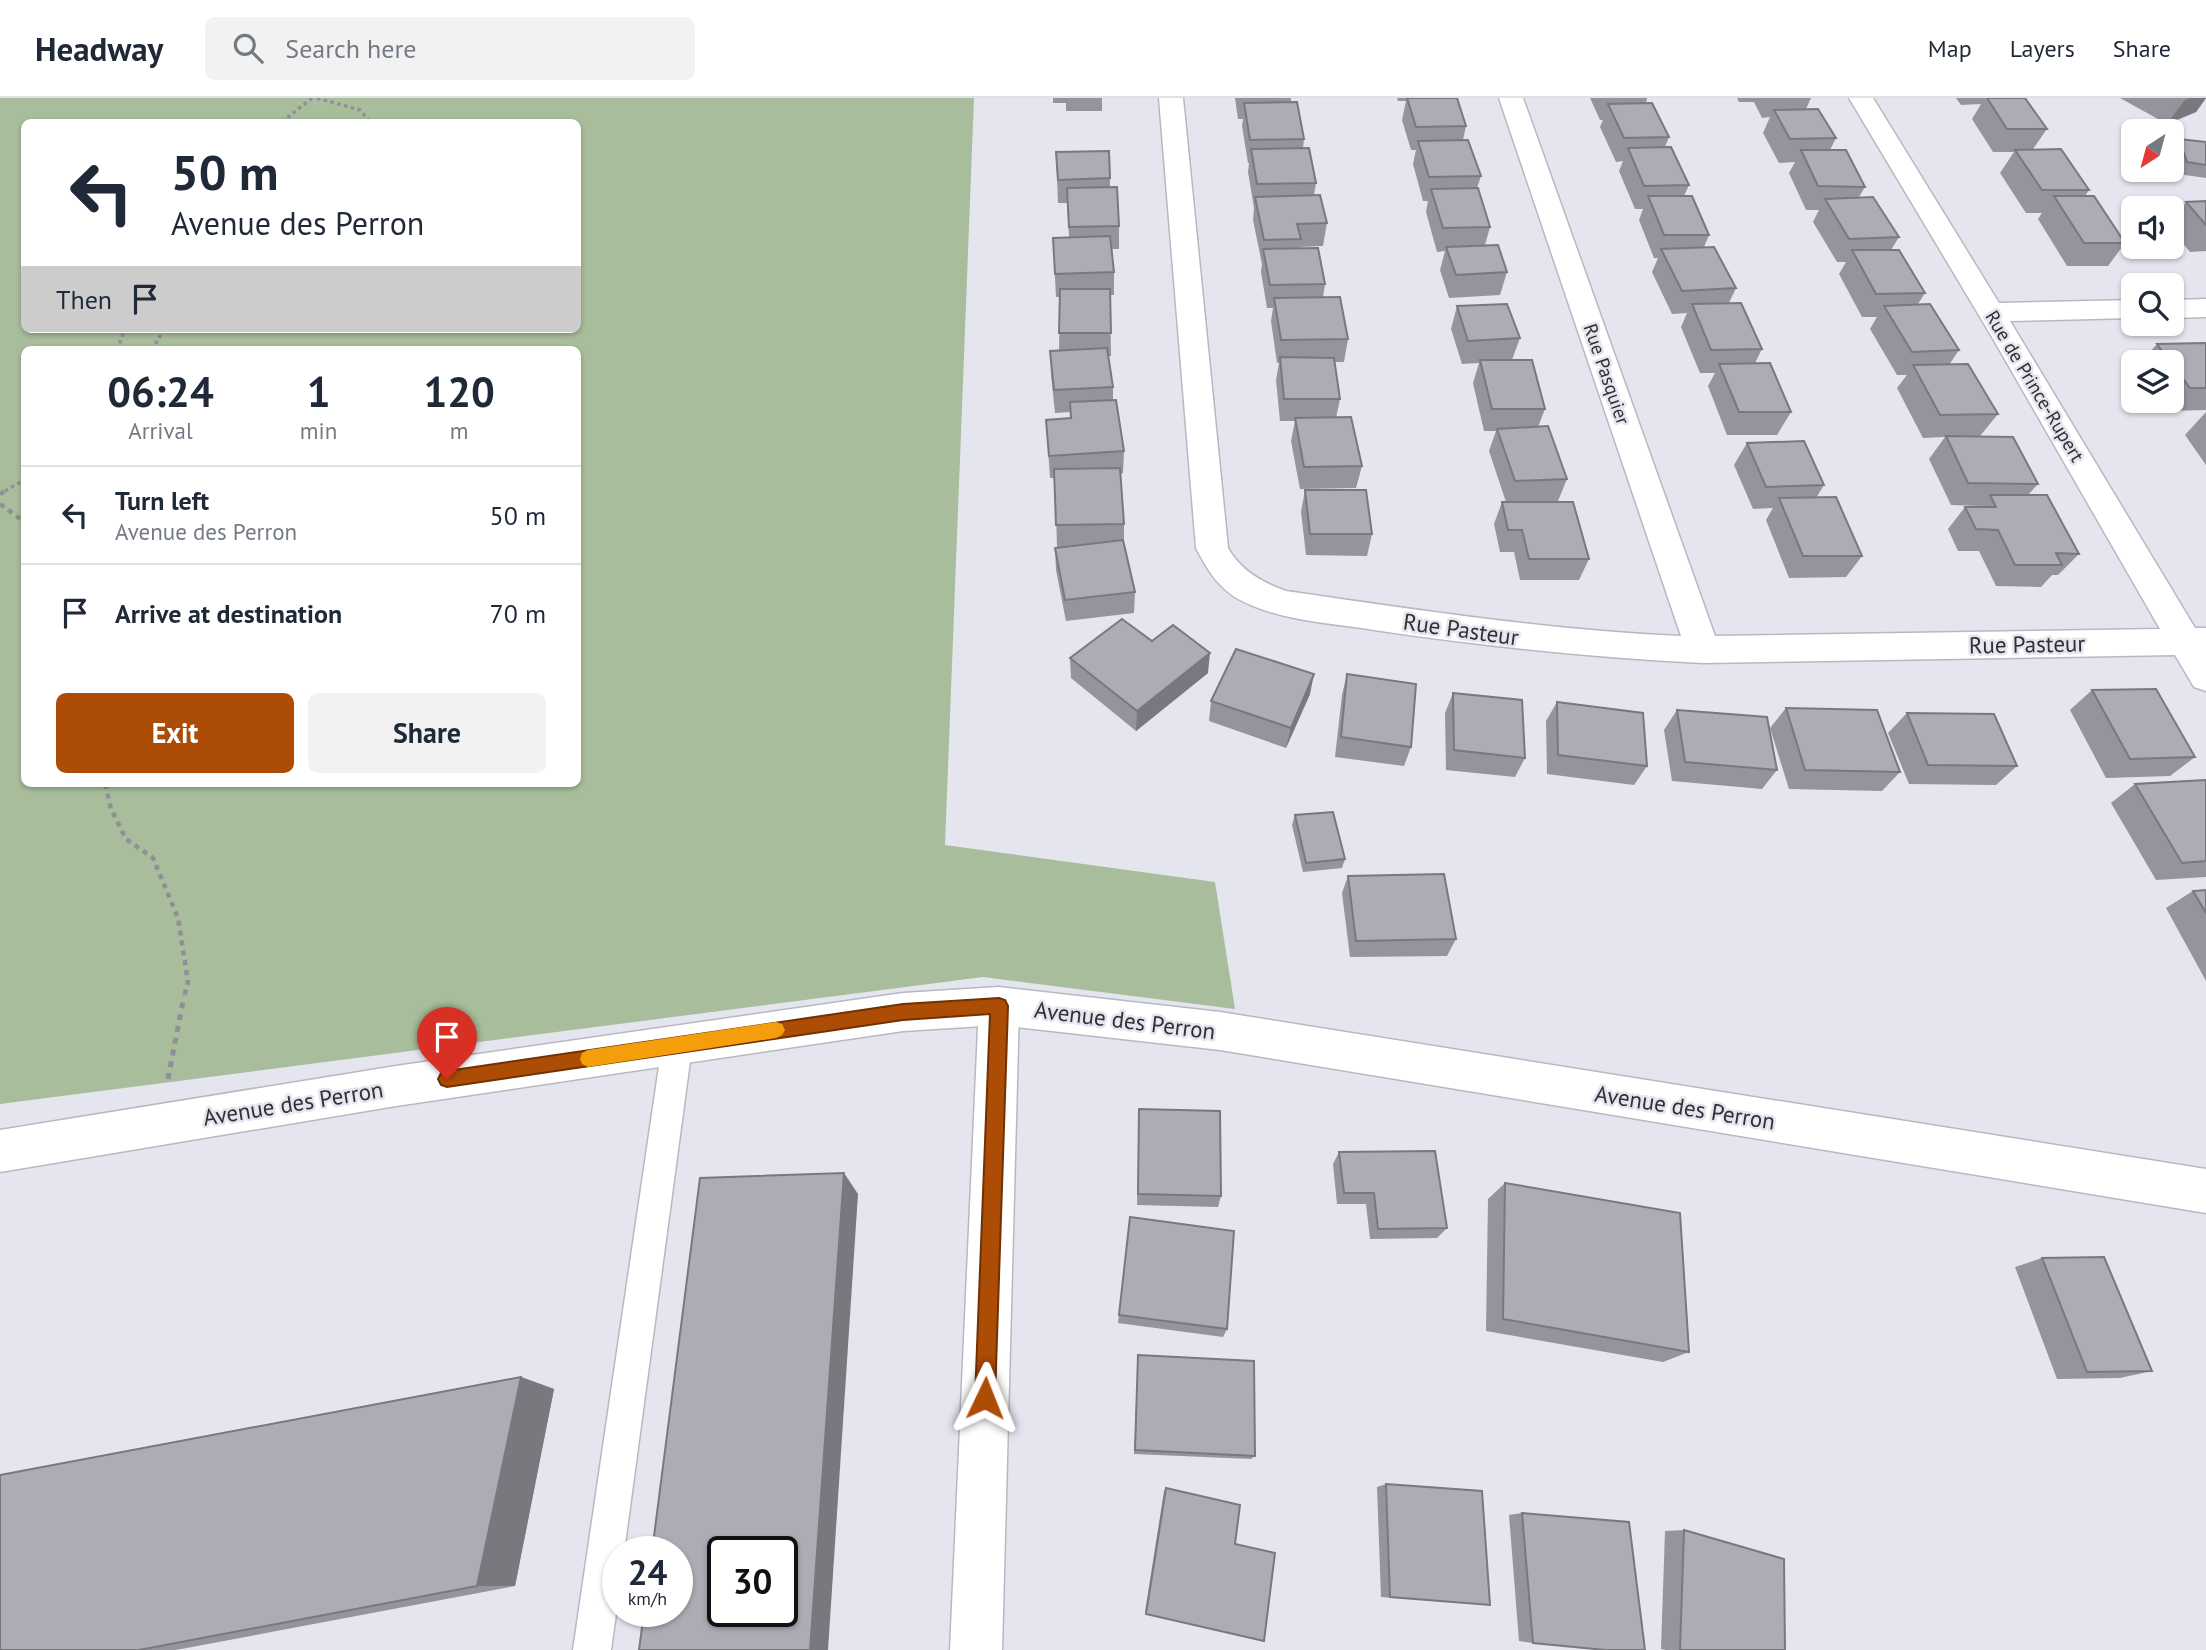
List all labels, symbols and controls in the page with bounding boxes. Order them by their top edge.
search box [205,17,695,80]
text: Headway [35,27,163,70]
icon: search [229,29,267,67]
text: Search here [285,32,416,65]
text: Map [1928,33,1972,64]
text: Layers [2010,33,2075,64]
text: Share [2113,33,2171,64]
north arrow [2121,119,2184,182]
map controls [2121,119,2184,413]
text: 50 m [171,140,278,204]
icon: left [56,147,147,238]
button: sound [2121,196,2184,259]
text: Avenue des Perron [171,202,424,244]
button: search [2121,273,2184,336]
icon: arrive [126,280,164,318]
text: Then [56,283,112,316]
street label: Rue de Prince-Rupert [1980,306,2090,467]
street label: Rue Pasquier [1579,320,1636,428]
button: layers [2121,350,2184,413]
text: 06:24 [107,364,214,419]
text: 1 [307,364,330,419]
text: 120 [423,364,495,419]
text: Arrival [128,416,193,445]
text: min [300,416,337,445]
text: m [450,416,468,445]
text: Turn left [115,484,209,517]
icon: left [56,496,94,534]
text: 50 m [490,499,546,532]
text: Avenue des Perron [115,517,297,546]
icon: arrive [56,594,94,632]
text: Arrive at destination [115,597,342,630]
text: 70 m [490,597,546,630]
street label: Rue Pasteur [1401,607,1521,651]
street label: Rue Pasteur [1969,628,2086,660]
button: Exit [56,693,294,773]
button: Share [308,693,546,773]
street label: Avenue des Perron [1033,995,1217,1045]
pin [417,1007,477,1079]
icon: arrive [428,1018,466,1056]
street label: Avenue des Perron [201,1074,385,1132]
street label: Avenue des Perron [1593,1078,1777,1136]
position arrow [948,1361,1022,1435]
speed limit sign: 30 [707,1536,798,1627]
text: 24 [628,1549,667,1595]
text: km/h [628,1587,667,1610]

